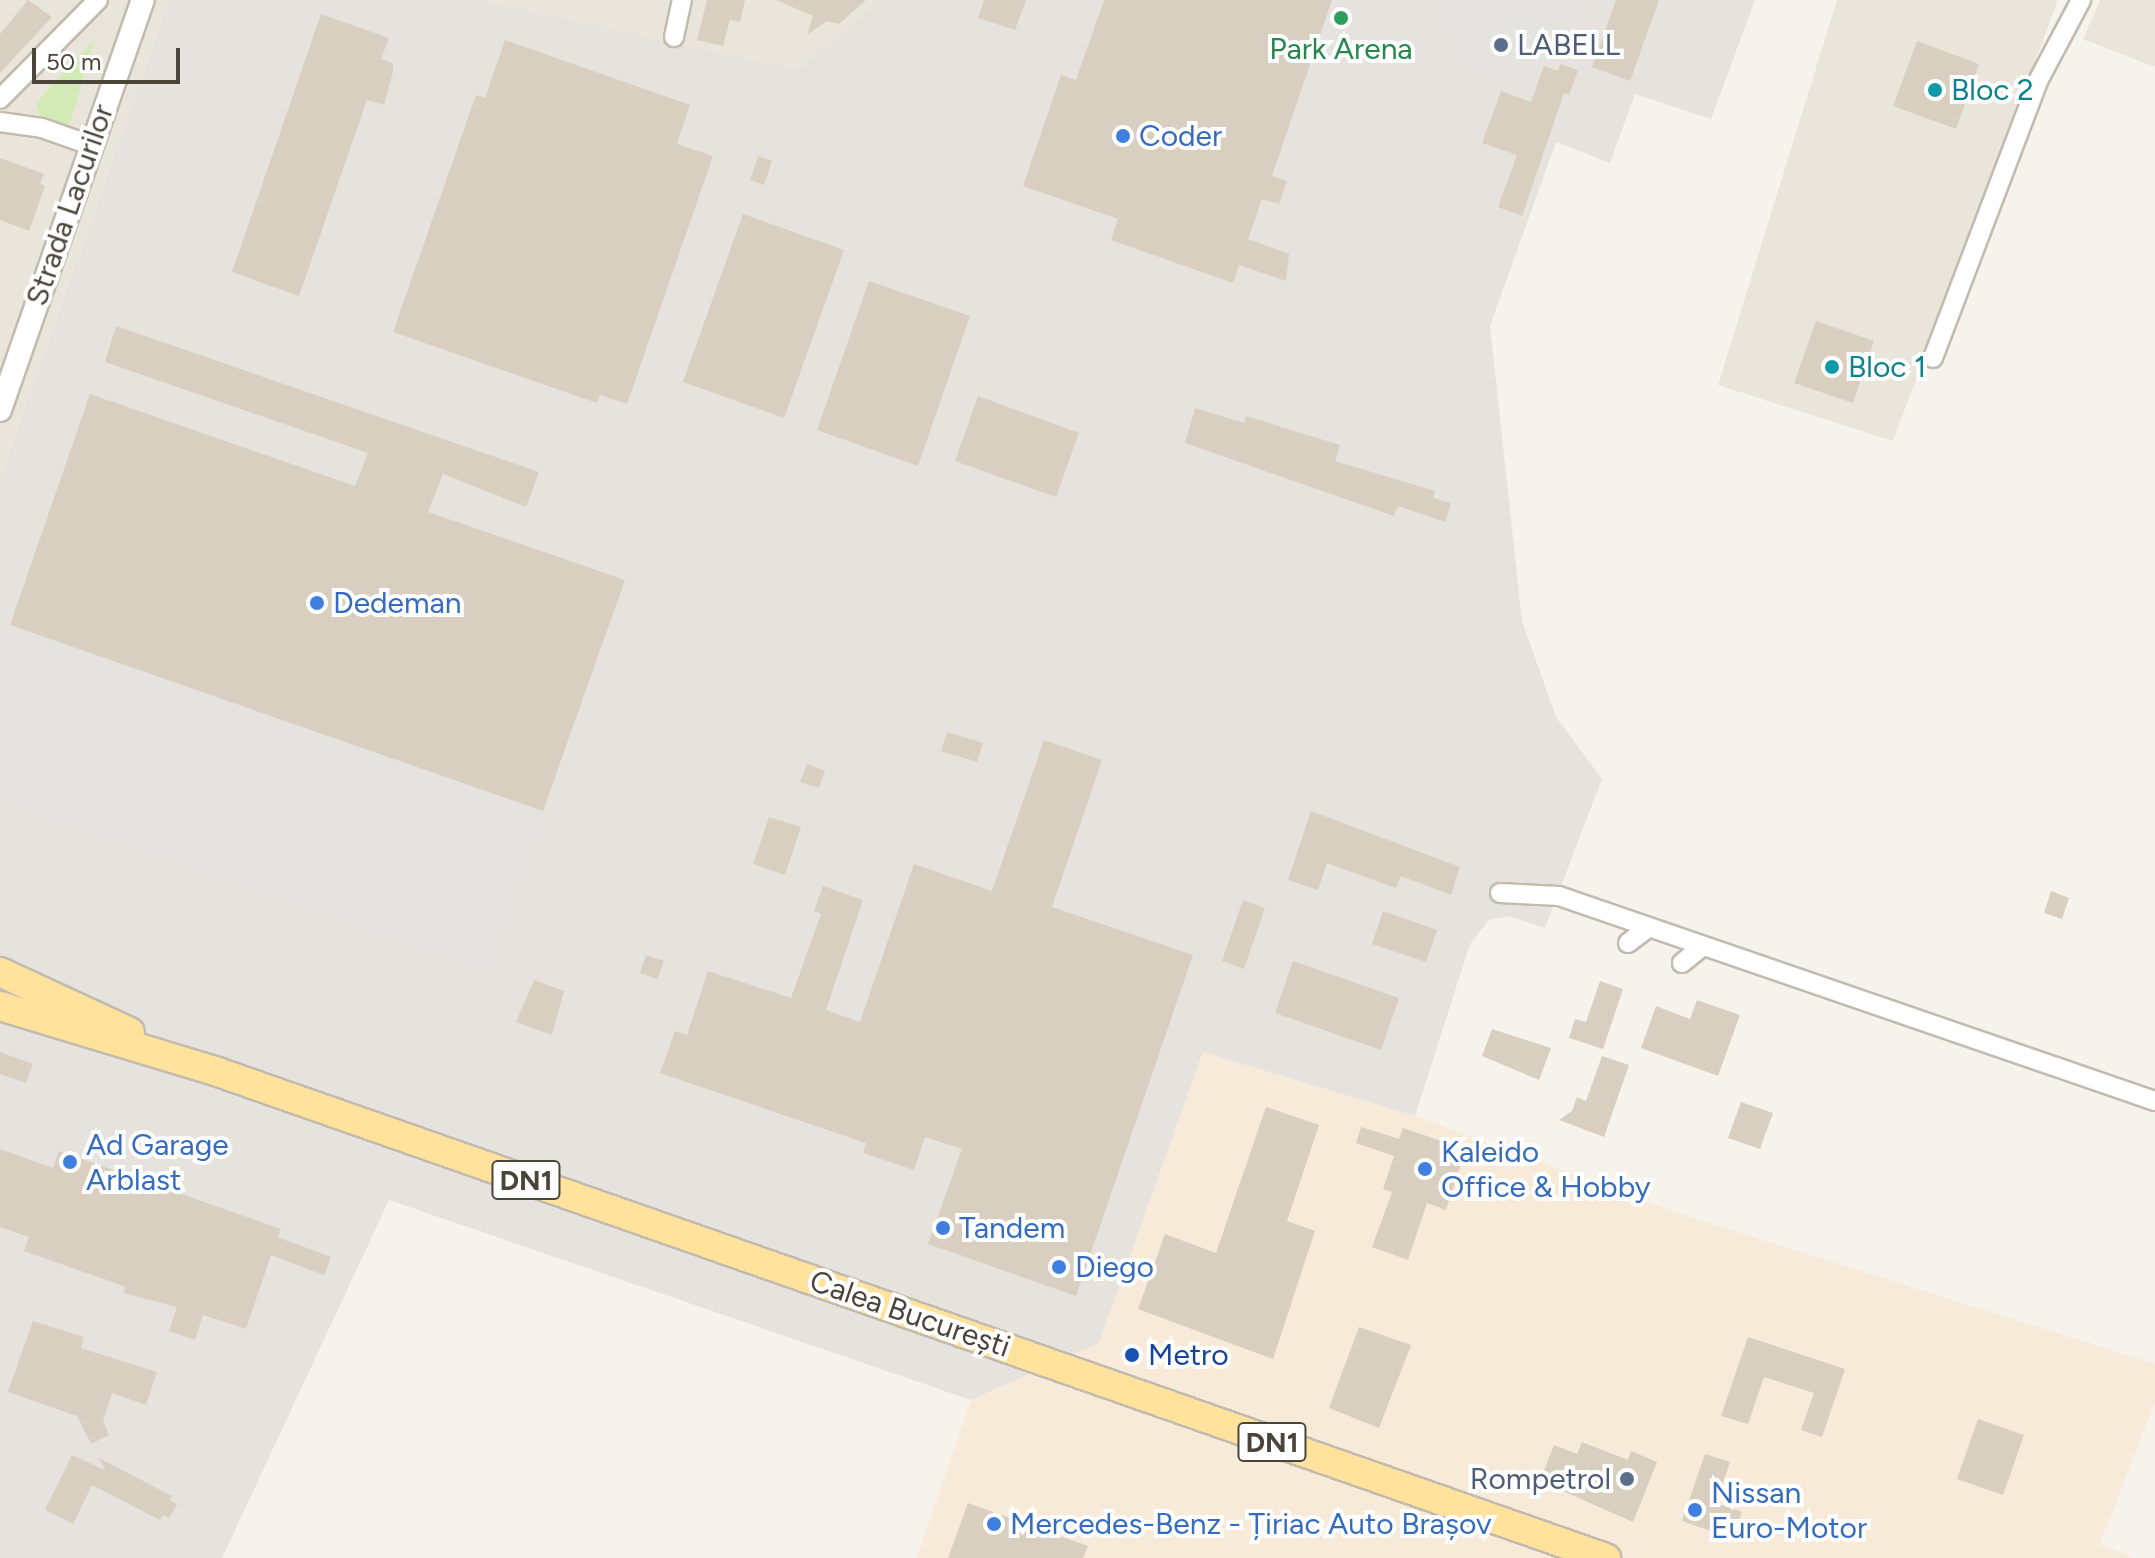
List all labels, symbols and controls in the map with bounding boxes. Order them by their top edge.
marker: Park Arena [1332,9,1350,27]
place label: LABELL [1517,27,1620,63]
place label: Park Arena [1269,31,1413,67]
scale bar [36,32,184,82]
marker: LABELL [1492,36,1510,54]
text: 50 m [46,47,102,76]
place label: Bloc 2 [1951,72,2034,108]
marker: Bloc 2 [1926,81,1944,99]
street label: Strada Lacurilor [19,100,121,310]
place label: Coder [1139,118,1222,154]
marker: Coder [1114,127,1132,145]
place label: Bloc 1 [1848,349,1926,385]
marker: Bloc 1 [1823,358,1841,376]
place label: Dedeman [333,585,462,621]
marker: Dedeman [308,594,326,612]
place label: Ad Garage Arblast [86,1127,229,1198]
place label: Kaleido Office & Hobby [1441,1134,1651,1204]
marker: Ad Garage Arblast [61,1153,79,1171]
road number: DN1 [490,1156,562,1204]
marker: Kaleido Office & Hobby [1416,1160,1434,1178]
place label: Tandem [959,1210,1065,1246]
marker: Tandem [934,1219,952,1237]
place label: Diego [1075,1249,1154,1285]
marker: Diego [1050,1258,1068,1276]
street label: Calea București [805,1263,1015,1365]
place label: Metro [1148,1337,1229,1373]
marker: Metro [1123,1346,1141,1364]
road number: DN1 [1236,1418,1308,1466]
place label: Rompetrol [1470,1461,1611,1497]
marker: Rompetrol [1618,1470,1636,1488]
place label: Nissan Euro-Motor [1711,1475,1867,1546]
marker: Nissan Euro-Motor [1686,1501,1704,1519]
place label: Mercedes-Benz - Țiriac Auto Brașov [1010,1506,1492,1542]
marker: Mercedes-Benz - Țiriac Auto Brașov [985,1515,1003,1533]

